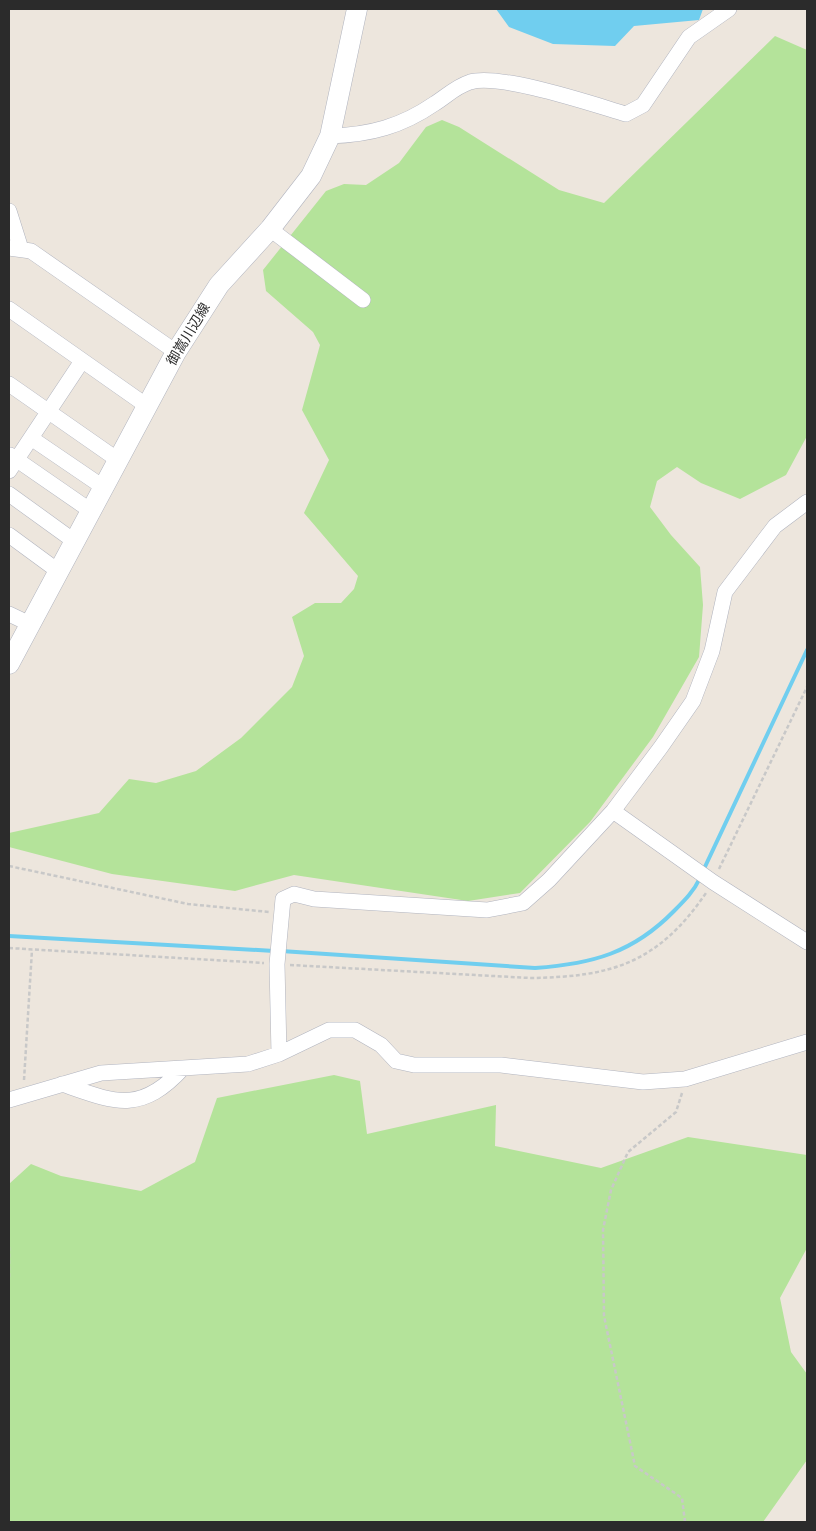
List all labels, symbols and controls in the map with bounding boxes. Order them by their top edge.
street label: 御嵩川辺線 [164,300,213,368]

